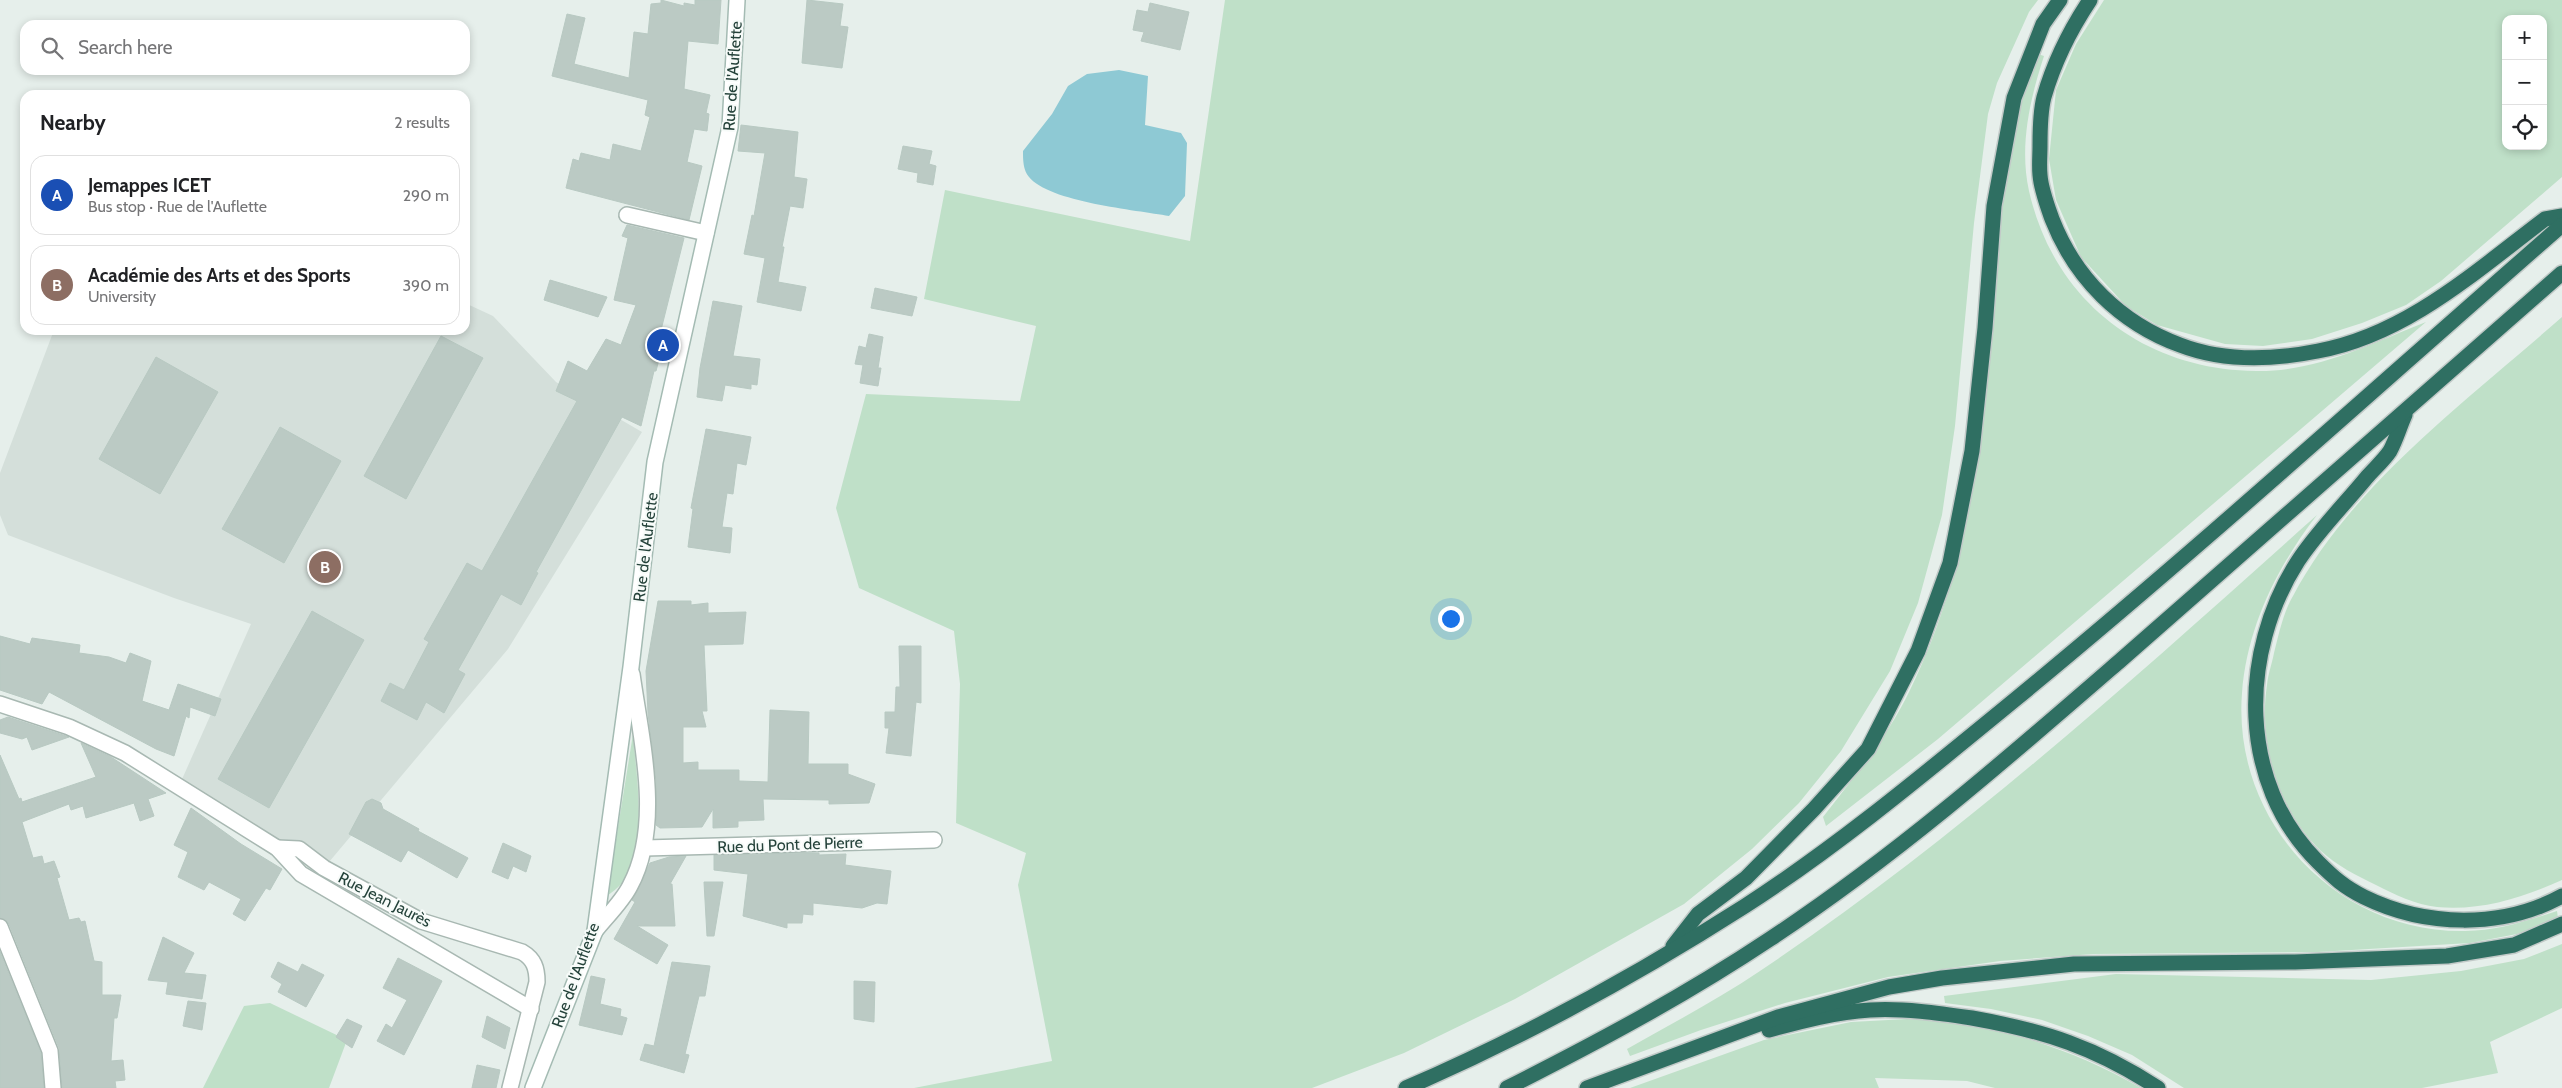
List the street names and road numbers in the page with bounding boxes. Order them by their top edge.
street label: Rue de l'Auflette [719,20,746,132]
street label: Rue de l'Auflette [629,491,662,603]
street label: Rue du Pont de Pierre [717,832,863,857]
street label: Rue Jean Jaurès [335,868,435,931]
street label: Rue de l'Auflette [548,920,603,1030]

